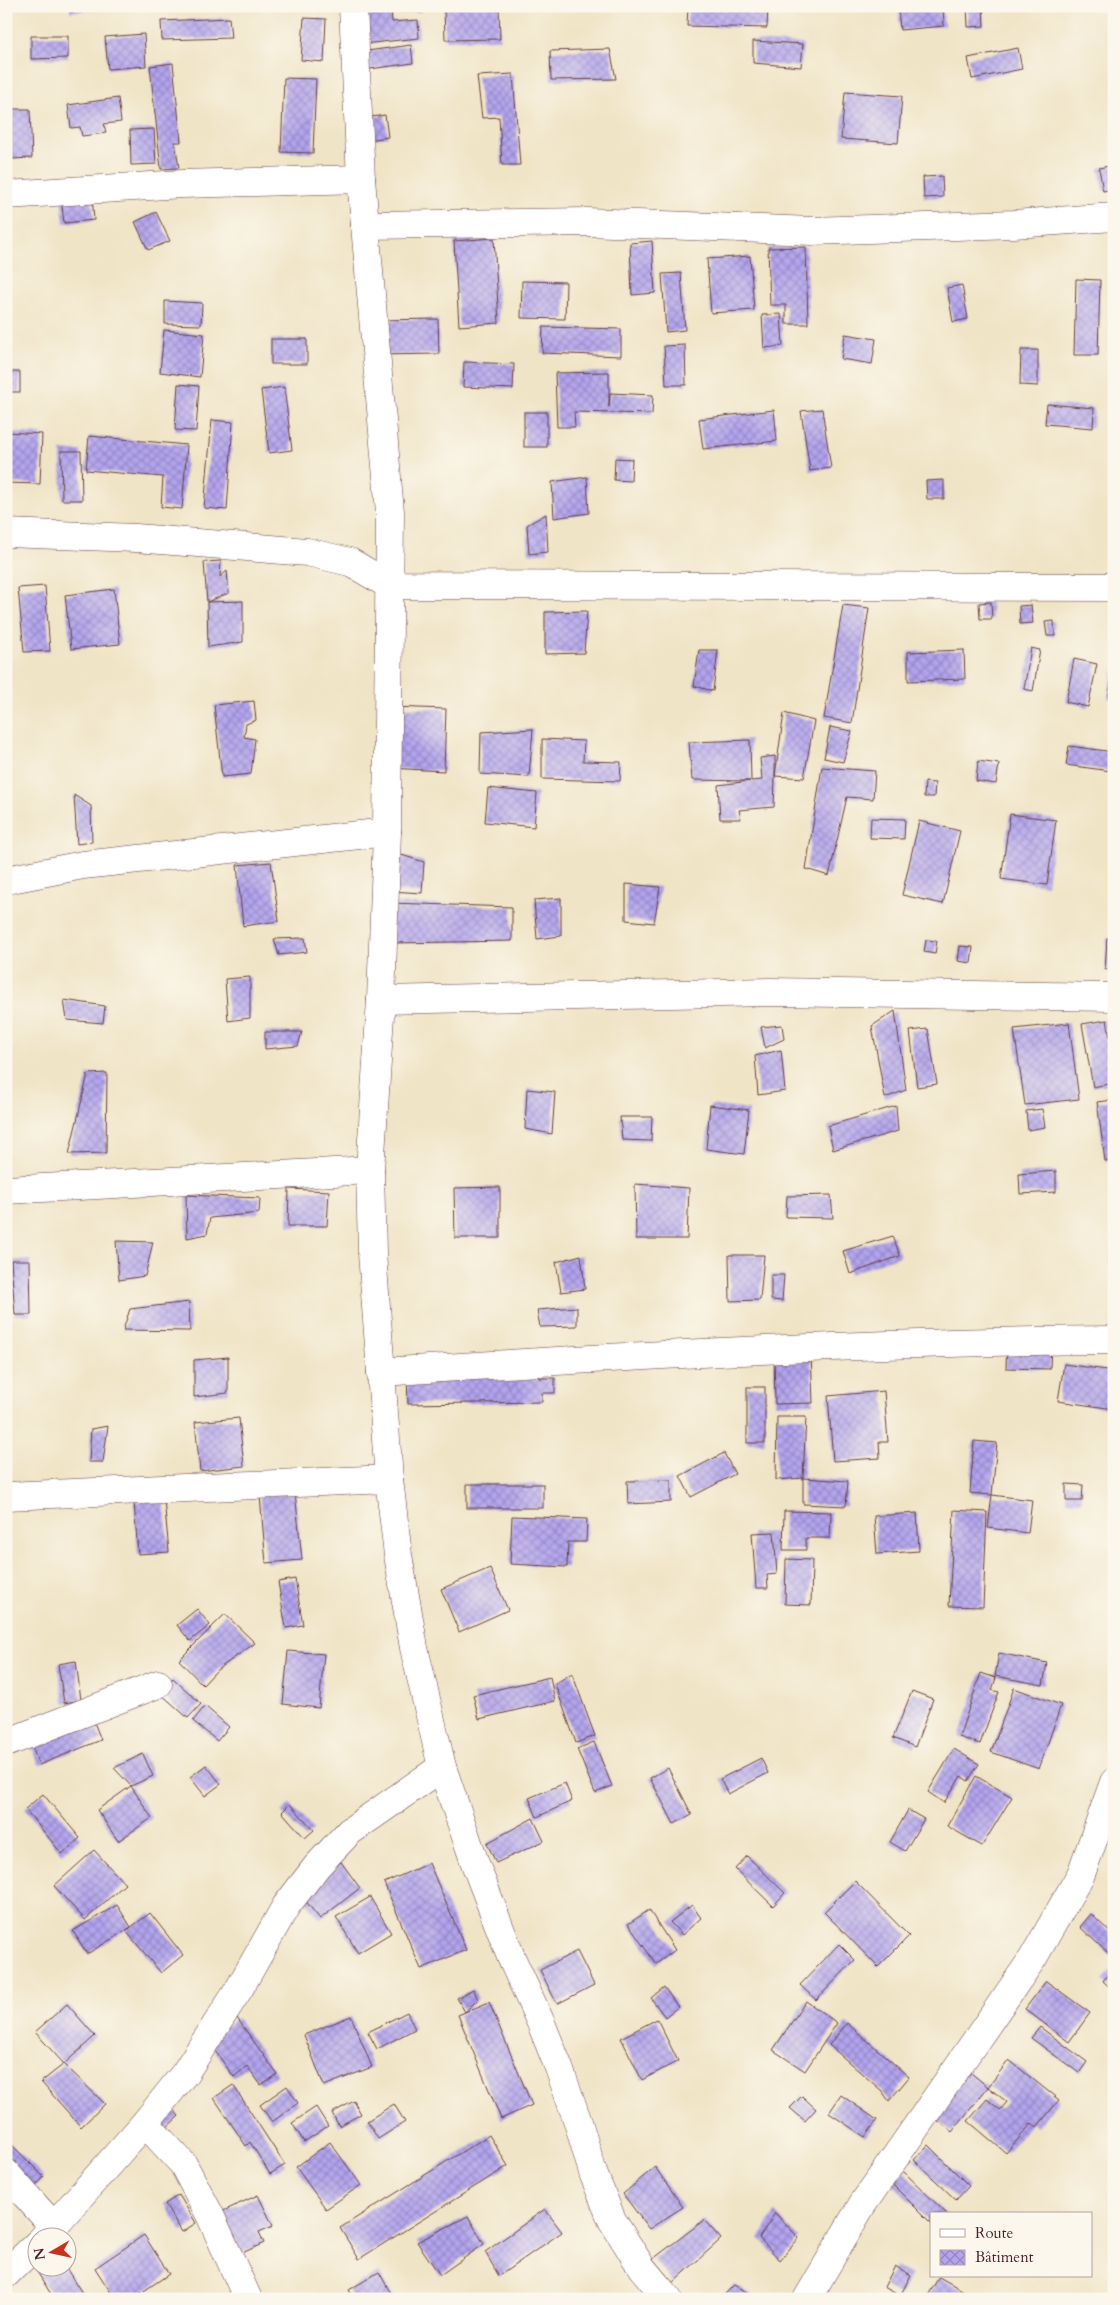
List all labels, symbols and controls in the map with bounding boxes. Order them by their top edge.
legend [930,2212,1092,2278]
text: Route [975,2223,1013,2243]
north arrow [28,2228,78,2278]
text: N [29,2246,50,2261]
text: Bâtiment [975,2247,1034,2267]

